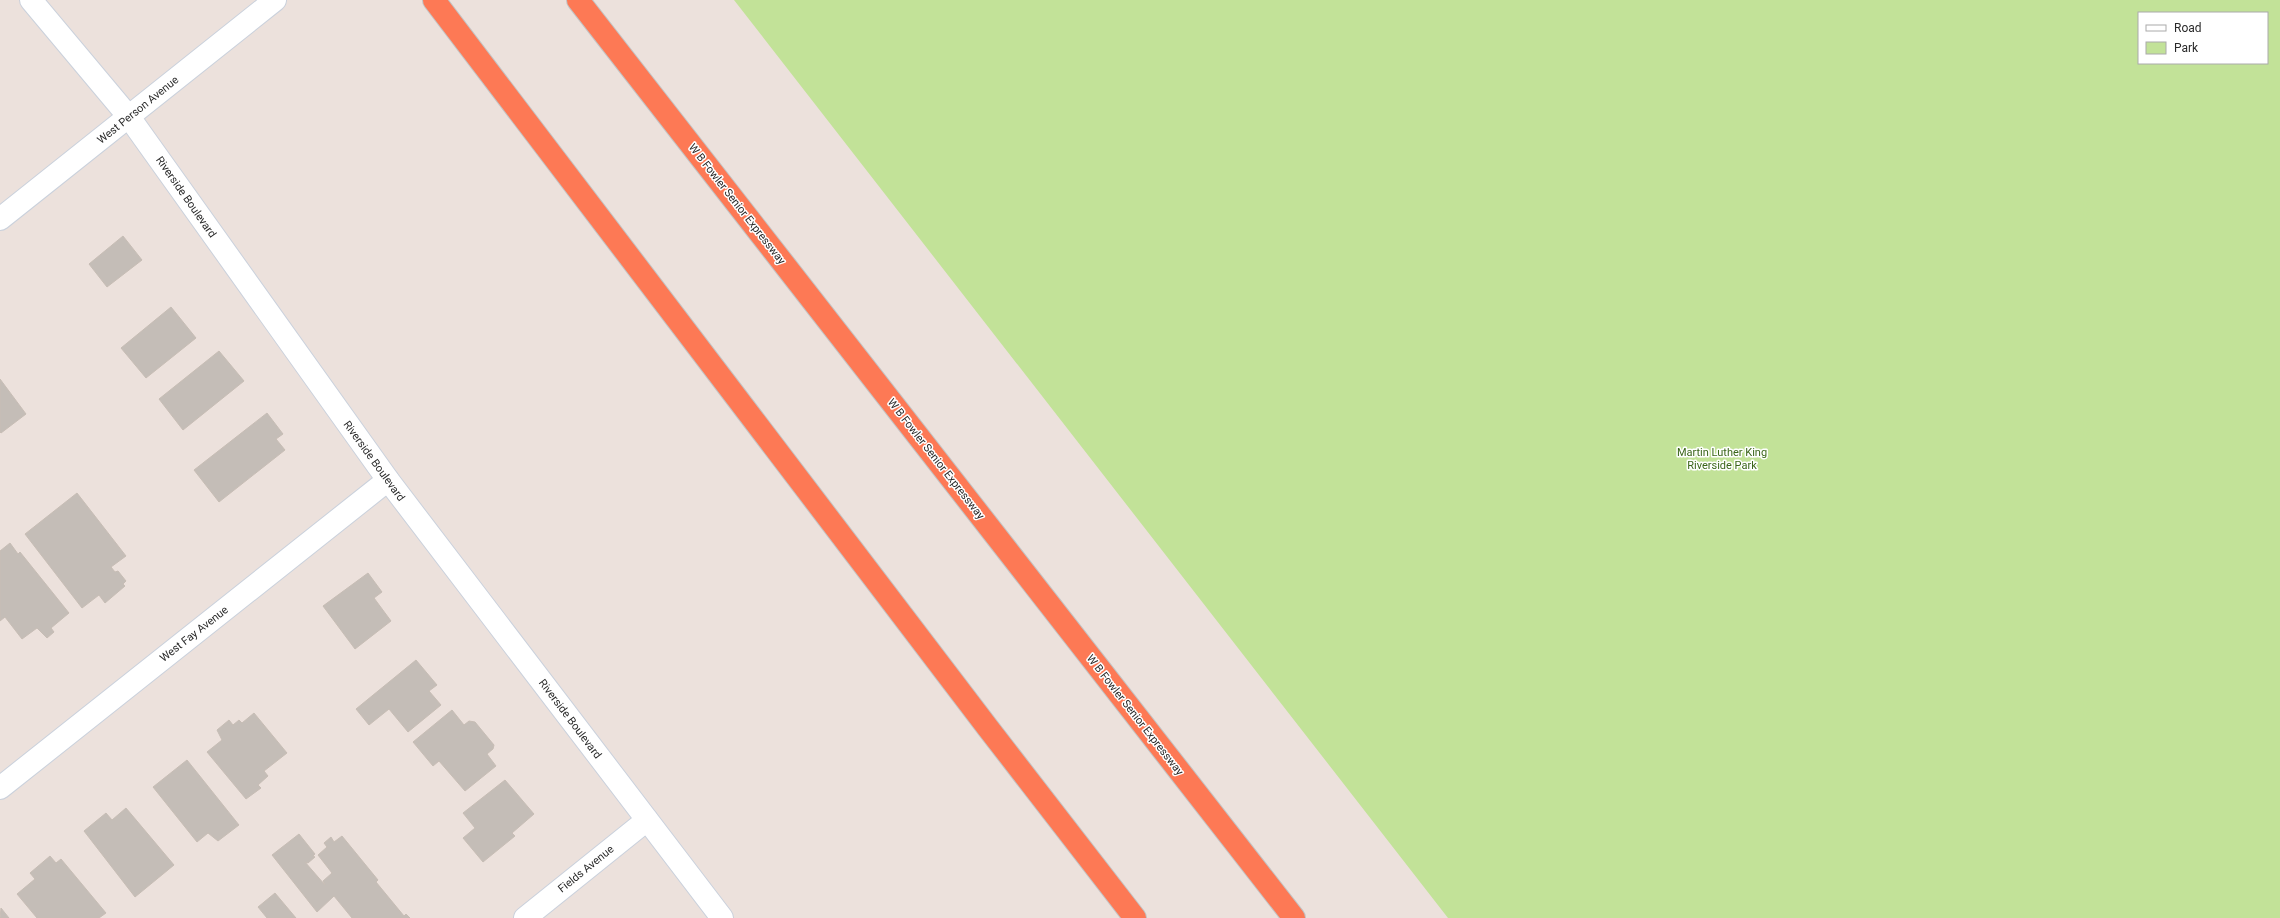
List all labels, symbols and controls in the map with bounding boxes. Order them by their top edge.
legend [2138,12,2268,64]
text: Road [2174,21,2202,35]
text: Park [2174,41,2199,55]
street label: West Person Avenue [95,73,181,147]
street label: W B Fowler Senior Expressway [686,141,789,268]
street label: Riverside Boulevard [153,154,219,240]
street label: W B Fowler Senior Expressway [885,396,988,523]
street label: Riverside Boulevard [341,418,407,504]
park label: Martin Luther King Riverside Park [1677,446,1767,472]
street label: West Fay Avenue [157,603,231,665]
street label: W B Fowler Senior Expressway [1084,652,1187,779]
street label: Riverside Boulevard [536,677,604,761]
street label: Fields Avenue [556,842,617,895]

